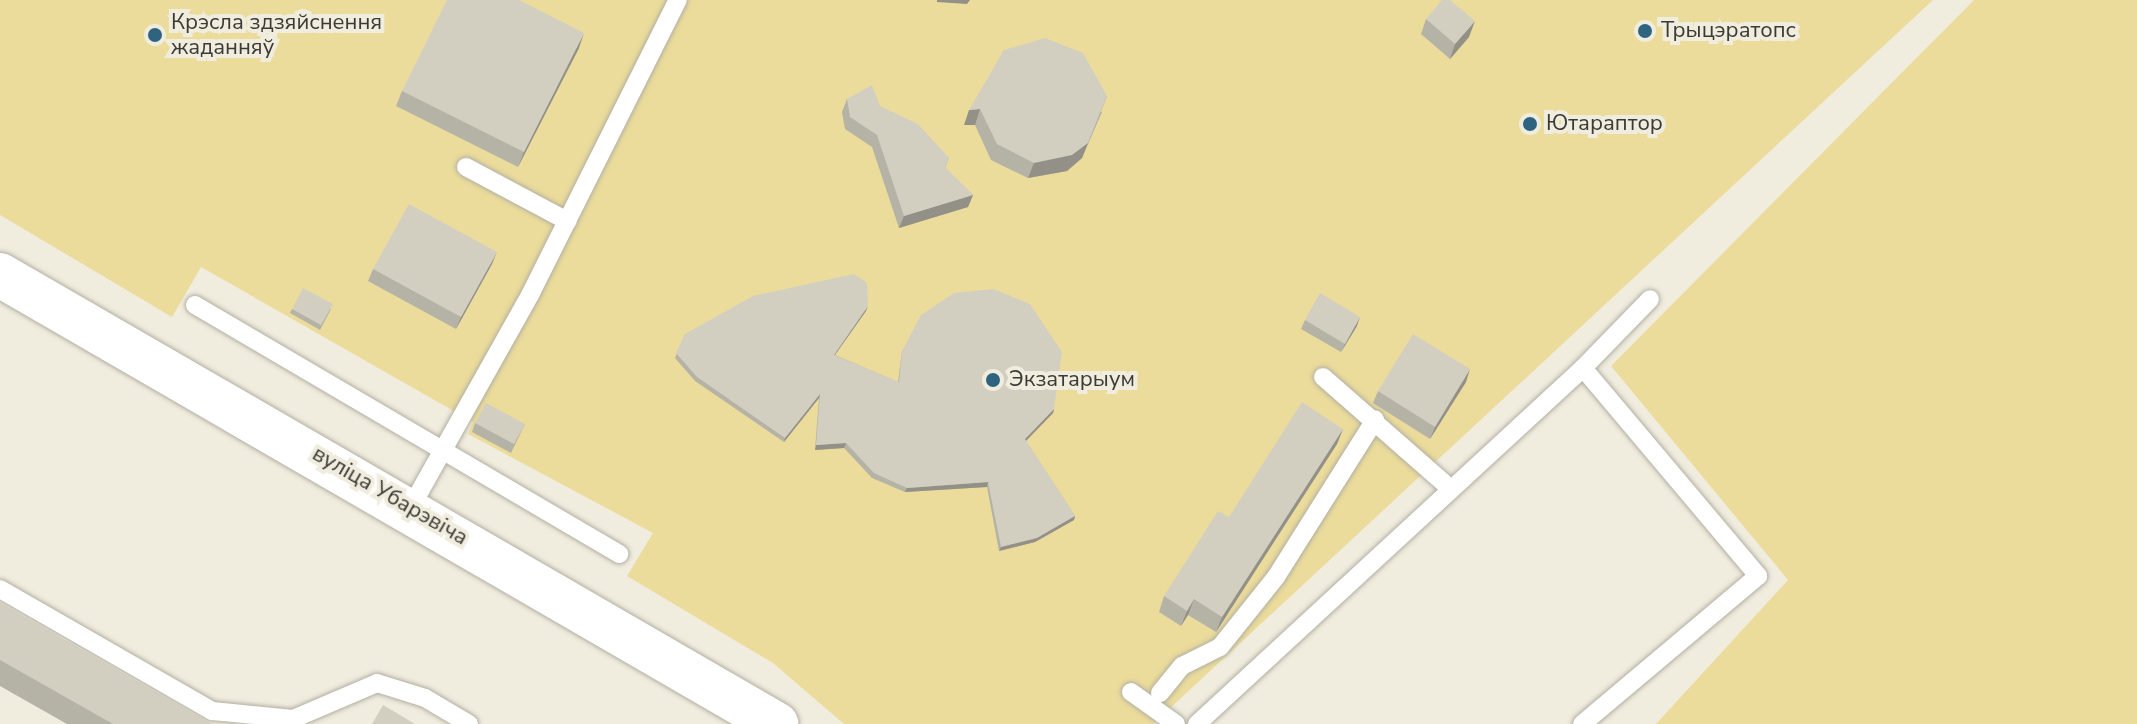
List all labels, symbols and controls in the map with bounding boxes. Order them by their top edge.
place label: Крэсла здзяйснення жаданняў [171,9,382,60]
place label: Трыцэратопс [1661,18,1796,44]
marker: Трыцэратопс [1636,22,1654,40]
marker: Крэсла здзяйснення жаданняў [146,26,164,44]
place label: Ютараптор [1546,111,1663,137]
marker: Ютараптор [1521,115,1539,133]
place label: Экзатарыум [1009,367,1135,393]
marker: Экзатарыум [984,371,1002,389]
street label: вуліца Убарэвіча [308,441,472,551]

